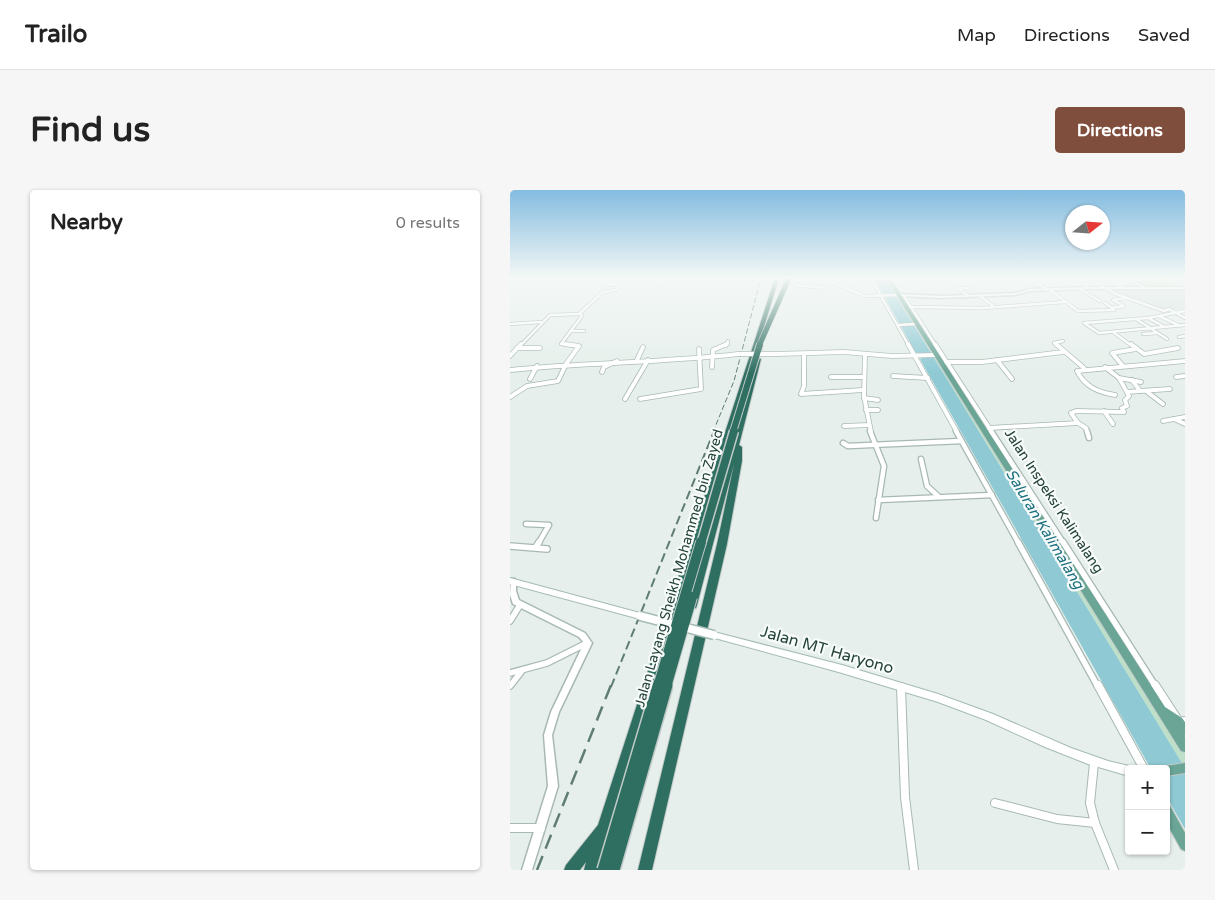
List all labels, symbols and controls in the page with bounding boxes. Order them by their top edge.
text: Trailo [25,20,87,49]
text: Map [957,24,996,46]
text: Directions [1024,24,1110,46]
text: Saved [1138,24,1190,46]
button: Directions [1055,107,1185,153]
text: Find us [30,109,150,151]
north arrow [1065,205,1110,250]
text: Nearby [50,210,123,235]
text: 0 results [396,213,460,233]
street label: Jalan Inspeksi Kalimalang [1001,426,1107,576]
street label: Jalan Layang Sheikh Mohammed bin Zayed [631,427,727,709]
water label: Saluran Kalimalang [1002,466,1089,594]
street label: Jalan MT Haryono [758,621,896,679]
map controls [1125,765,1170,855]
button: + [1125,765,1170,810]
button: − [1125,810,1170,855]

